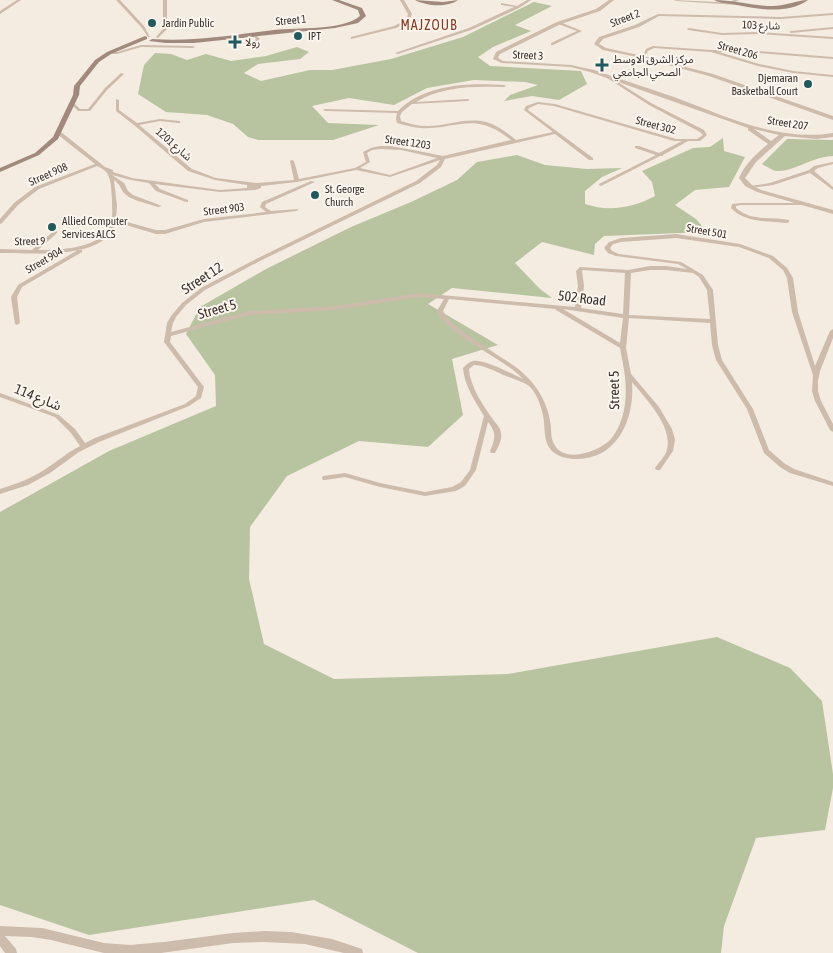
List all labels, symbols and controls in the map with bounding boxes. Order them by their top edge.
street label: Street 2 [608,7,642,29]
street label: Street 1 [275,13,307,27]
marker: Jardin Public [146,17,158,29]
place label: Jardin Public [162,17,215,29]
district label: MAJZOUB [400,17,458,33]
street label: شارع 103 [741,18,781,34]
marker: IPT [292,30,304,42]
place label: IPT [308,30,321,42]
marker: رولا [229,36,241,48]
place label: رولا [245,36,260,49]
street label: Street 206 [717,39,759,61]
street label: Street 3 [512,48,544,62]
place label: مركز الشرق الاوسط الصحي الجامعي [613,53,694,82]
marker: مركز الشرق الاوسط الصحي الجامعي [595,58,609,72]
place label: Djemaran Basketball Court [732,72,798,97]
marker: Djemaran Basketball Court [802,78,814,90]
street label: Street 302 [635,114,677,136]
street label: Street 207 [767,114,809,132]
street label: شارع 1201 [152,125,195,165]
street label: Street 1203 [384,133,432,151]
street label: Street 908 [27,160,69,188]
place label: St. George Church [325,183,365,208]
marker: St. George Church [309,189,321,201]
street label: Street 903 [203,201,245,217]
place label: Allied Computer Services ALCS [62,215,128,240]
marker: Allied Computer Services ALCS [46,221,58,233]
street label: Street 501 [686,222,728,240]
street label: Street 9 [14,235,46,247]
street label: Street 904 [23,245,65,275]
street label: Street 12 [178,259,226,297]
street label: 502 Road [557,287,607,309]
street label: Street 5 [196,296,238,322]
street label: Street 5 [606,370,622,410]
street label: شارع 114 [11,380,64,416]

